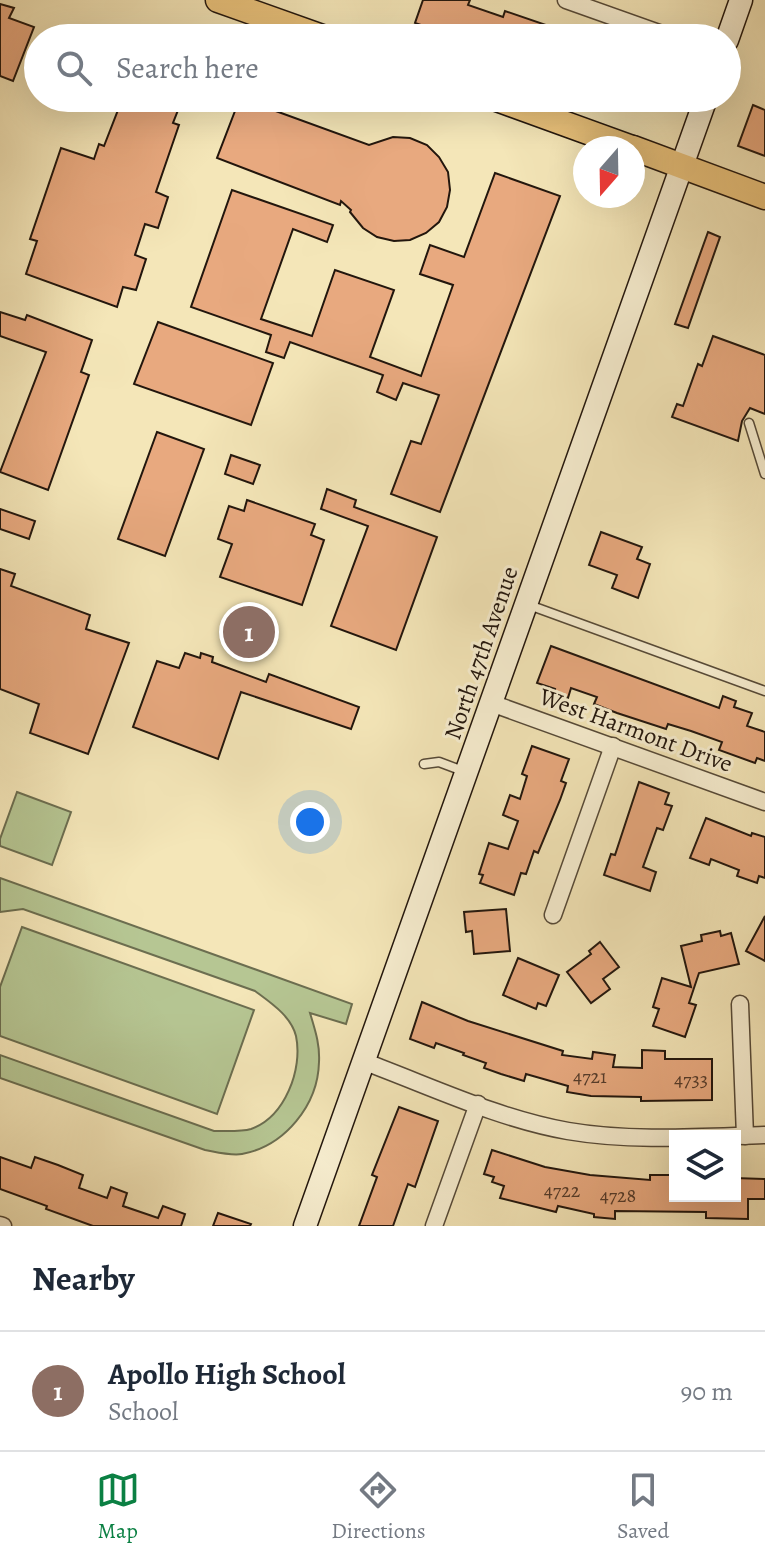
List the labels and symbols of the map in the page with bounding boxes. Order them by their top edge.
north arrow [573,136,645,208]
street label: North 47th Avenue [436,562,526,744]
pin: 1 [223,602,275,662]
street label: West Harmont Drive [534,680,737,780]
your location [290,802,330,842]
house number: 4721 [573,1063,607,1090]
house number: 4733 [674,1066,708,1093]
house number: 4722 [544,1177,581,1204]
house number: 4728 [600,1182,636,1209]

